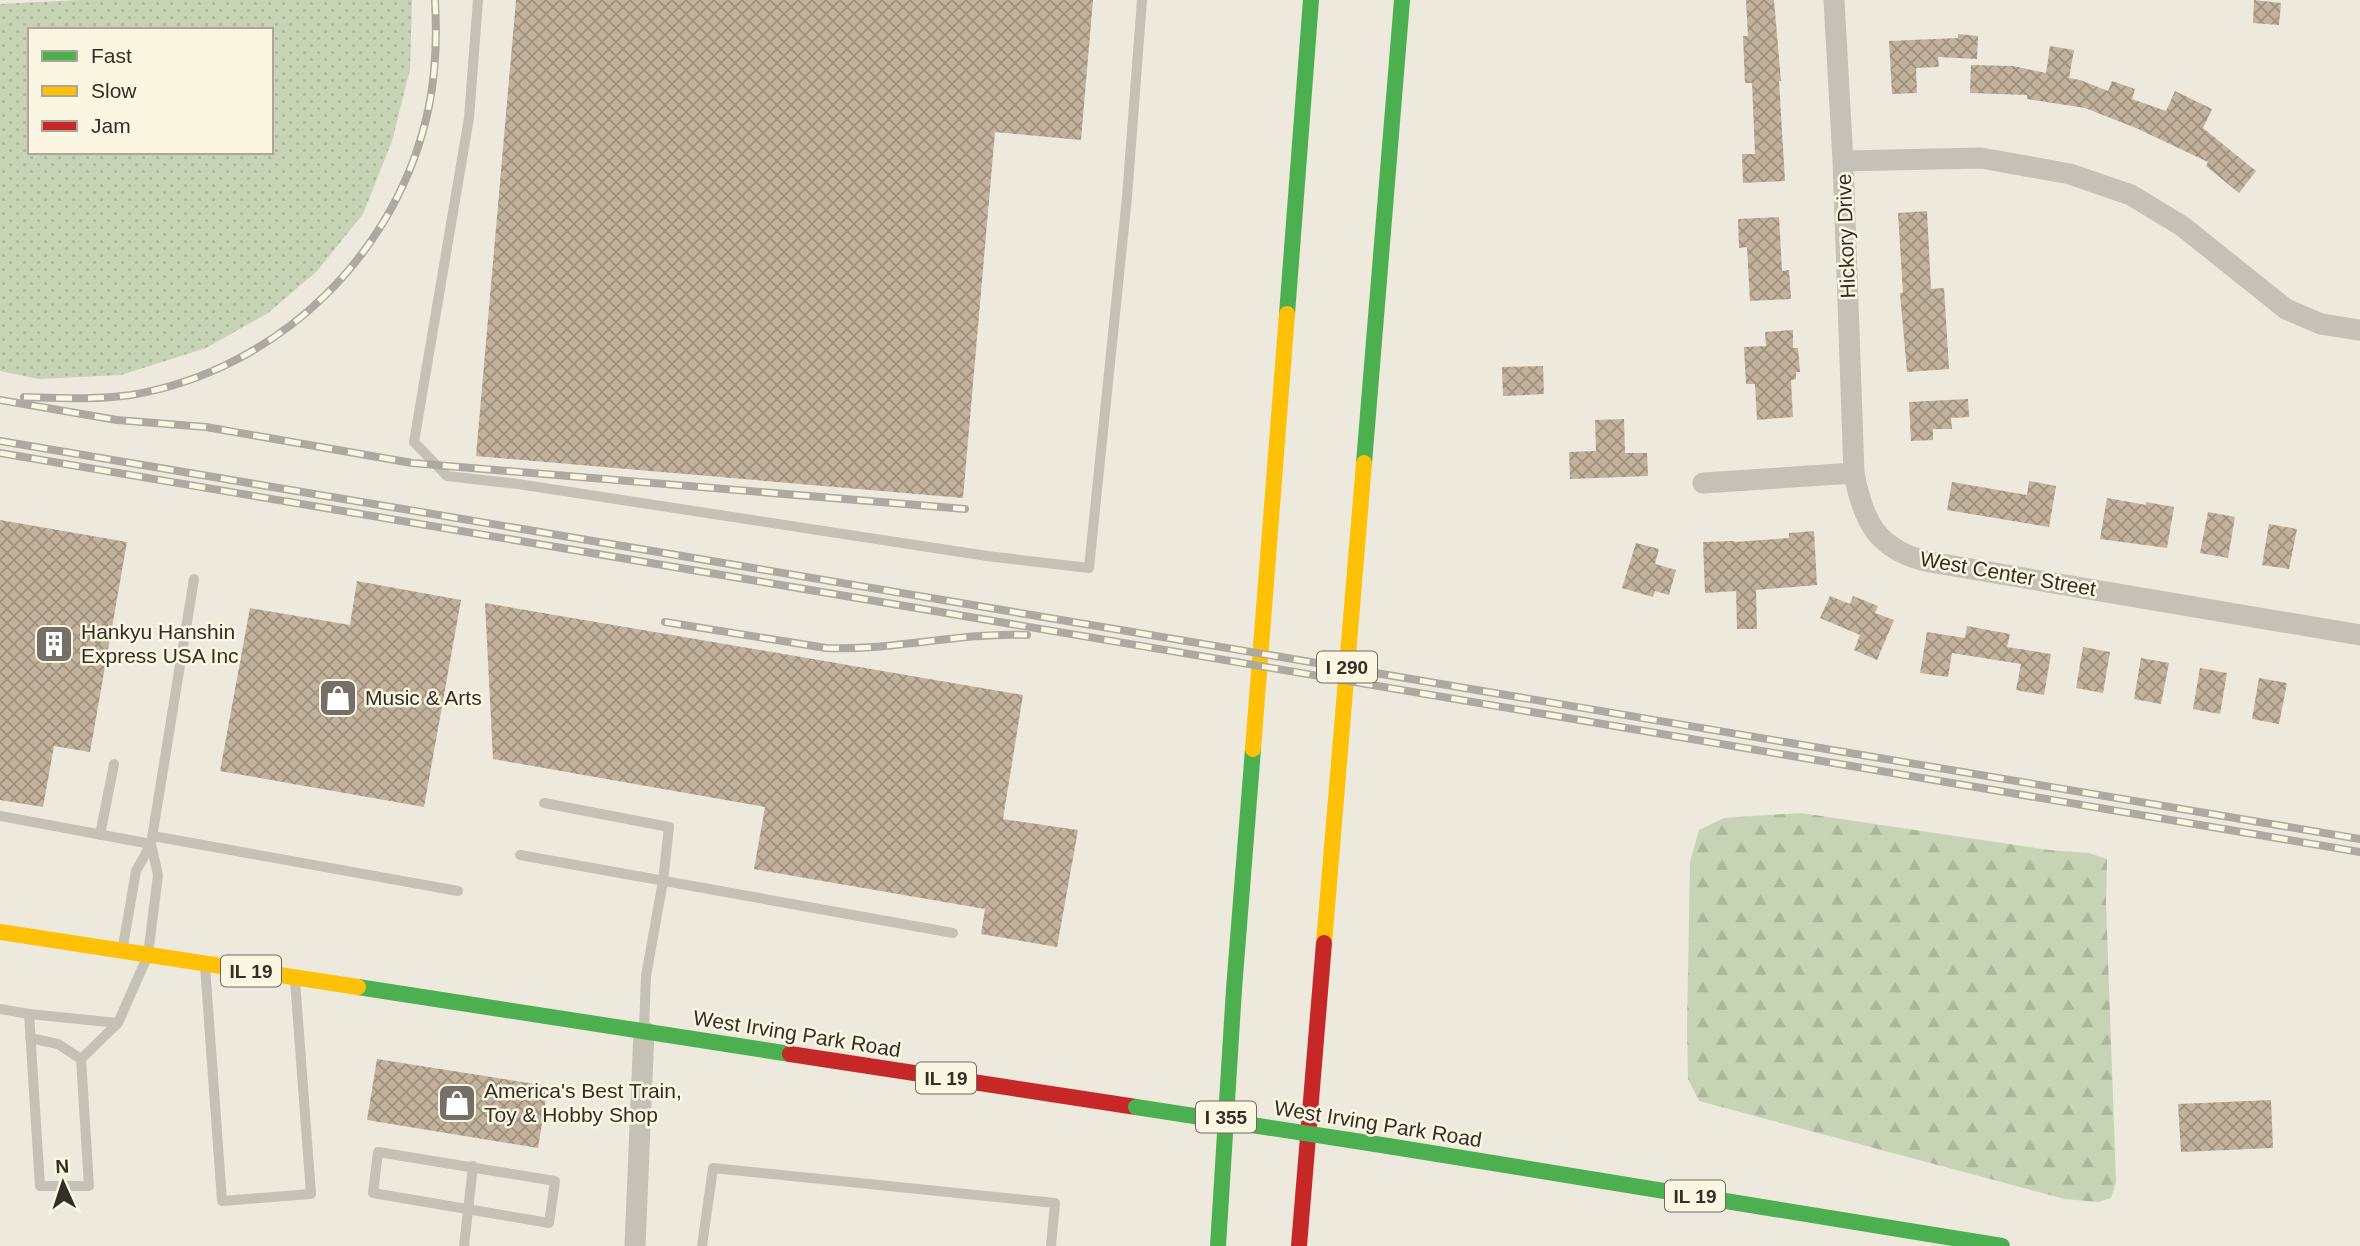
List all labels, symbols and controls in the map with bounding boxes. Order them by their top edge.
legend [28,28,273,154]
text: Fast [91,44,132,67]
text: Slow [91,79,137,102]
text: Jam [91,114,131,137]
street label: Hickory Drive [1832,173,1859,299]
street label: West Center Street [1918,547,2098,600]
place label: Hankyu Hanshin Express USA Inc [81,620,239,667]
building icon: Hankyu Hanshin Express USA Inc [33,623,75,665]
road number: I 290 [1317,652,1377,682]
shop icon: Music & Arts [317,677,359,719]
place label: Music & Arts [365,686,482,709]
road number: IL 19 [221,956,281,987]
street label: West Irving Park Road [692,1006,902,1061]
road number: IL 19 [916,1062,976,1094]
place label: America's Best Train, Toy & Hobby Shop [484,1079,682,1126]
shop icon: America's Best Train, Toy & Hobby Shop [436,1082,478,1124]
street label: West Irving Park Road [1273,1096,1483,1151]
road number: I 355 [1196,1102,1256,1133]
north arrow [28,1148,98,1218]
text: N [55,1156,70,1177]
road number: IL 19 [1665,1180,1725,1212]

